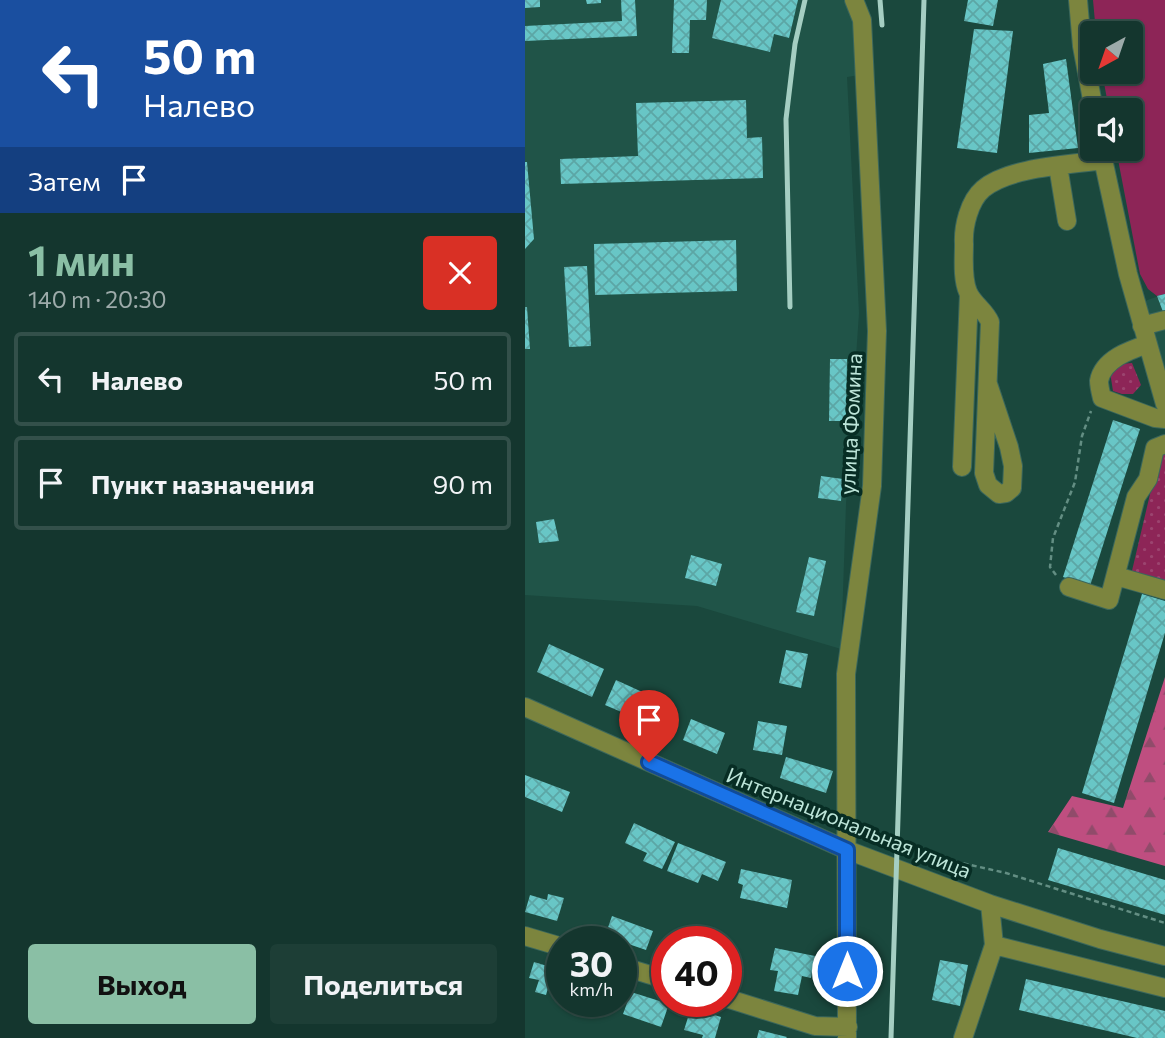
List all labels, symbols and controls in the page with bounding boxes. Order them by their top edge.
north arrow [1080,21,1143,84]
map controls [1080,21,1143,161]
text: 50 m [143,24,256,84]
icon: left [28,28,119,119]
text: Налево [143,84,255,124]
button: sound [1080,98,1143,161]
icon: arrive [115,161,153,199]
text: Затем [28,165,101,196]
text: 1 мин [28,233,135,285]
button: close [423,236,497,310]
text: 140 m · 20:30 [28,285,167,313]
street label: улица Фомина [834,353,866,495]
icon: left [32,360,70,398]
text: Налево [91,364,183,395]
text: 50 m [433,364,493,395]
icon: arrive [32,464,70,502]
text: Пункт назначения [91,468,315,499]
text: 90 m [433,468,493,499]
pin [619,690,679,762]
icon: arrive [630,701,668,739]
street label: Интернациональная улица [723,761,975,883]
speed limit sign: 40 [651,926,742,1017]
position arrow [810,934,884,1008]
text: 30 [570,941,613,984]
button: Выход [28,944,256,1024]
button: Поделиться [270,944,497,1024]
text: km/h [570,978,613,1000]

